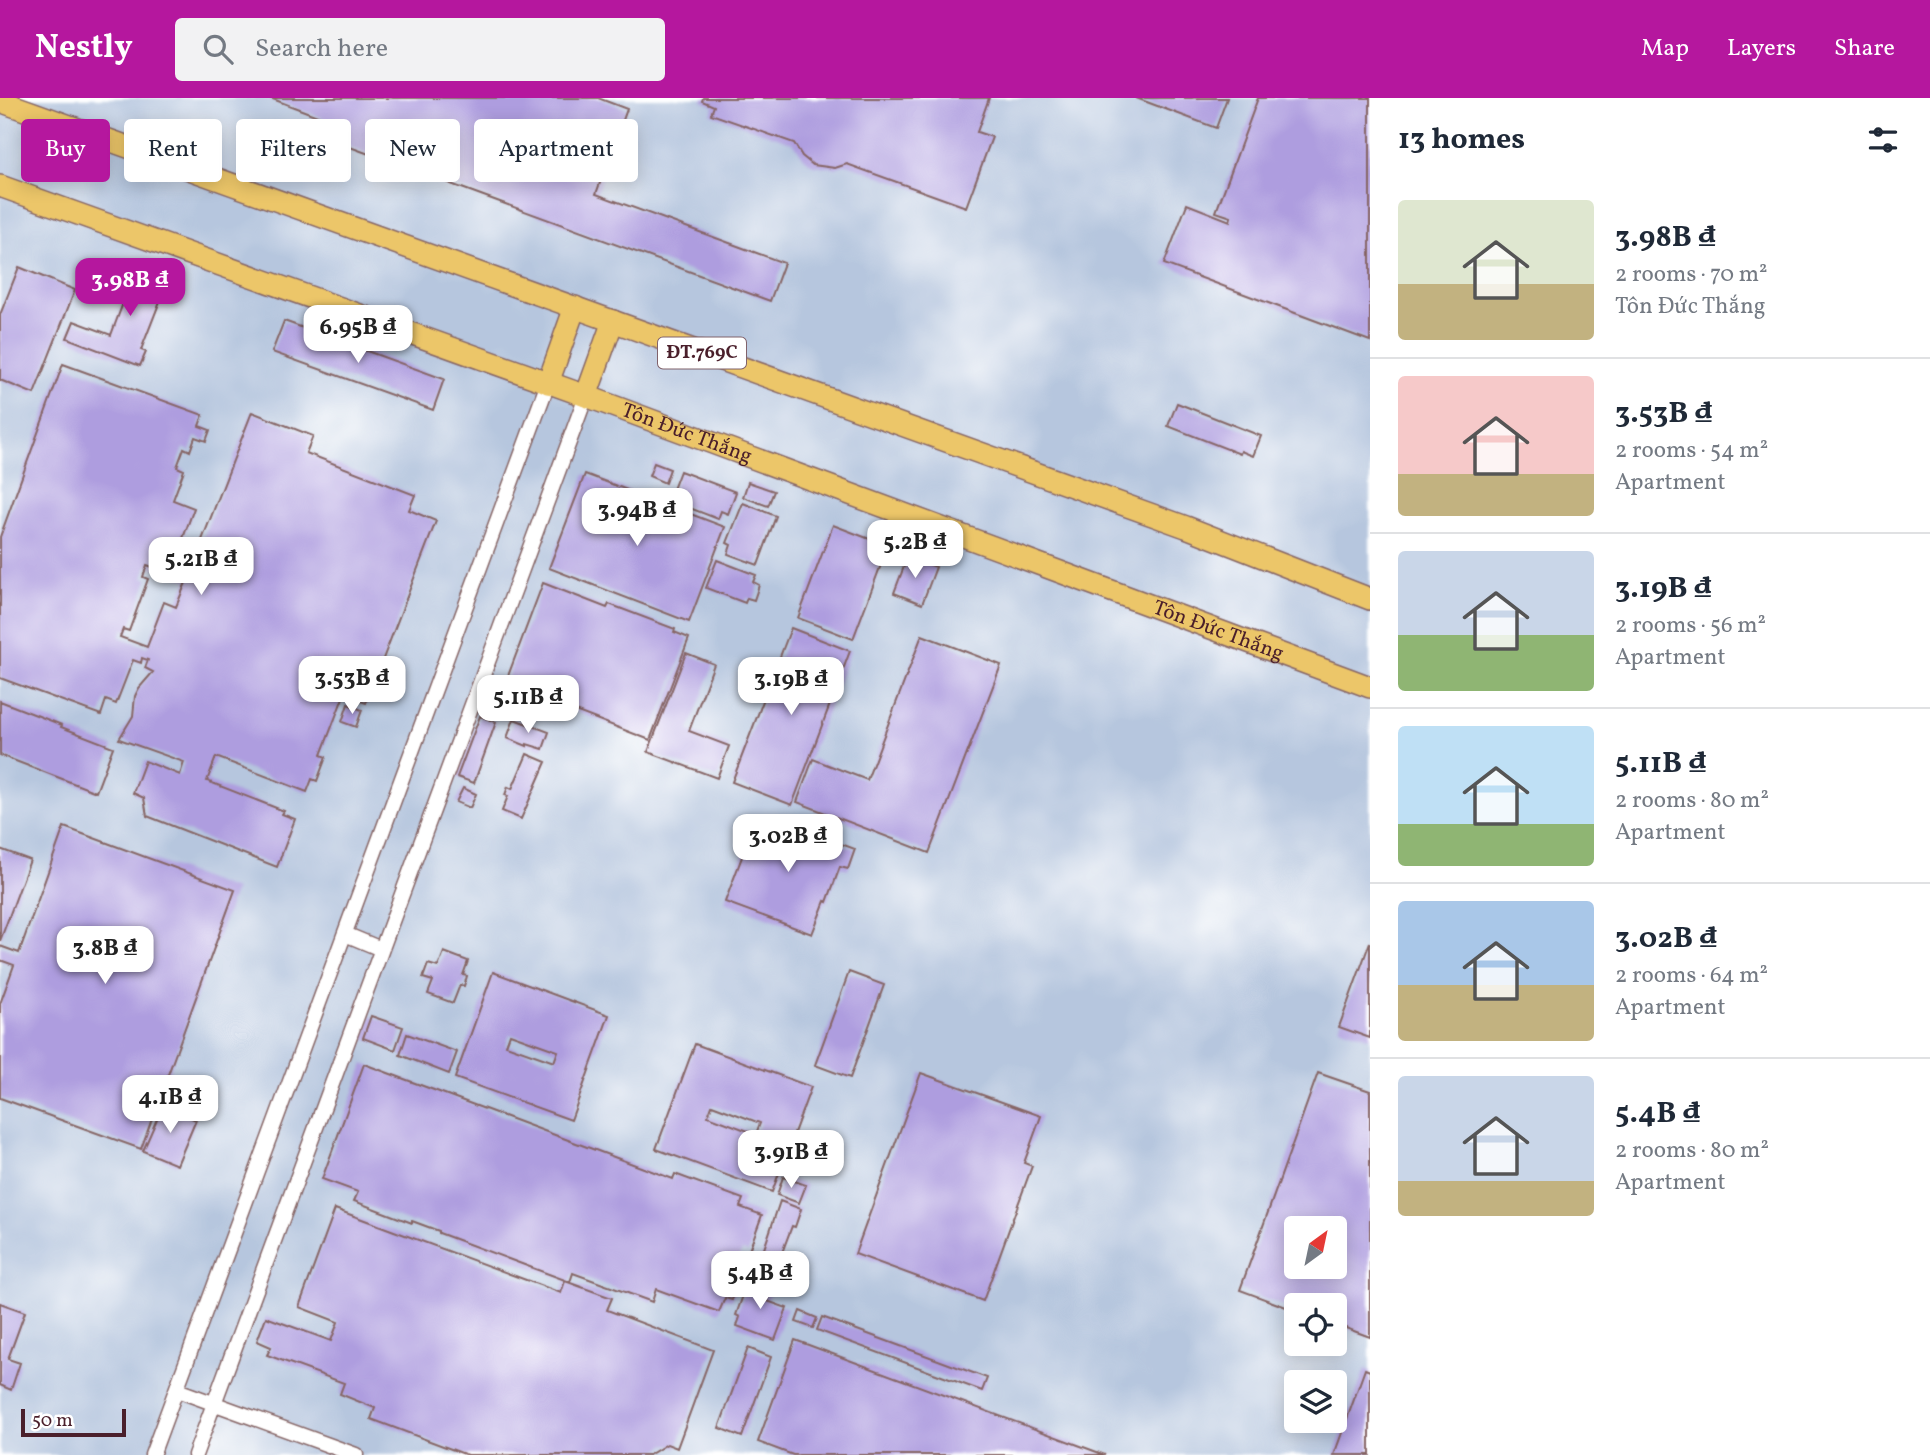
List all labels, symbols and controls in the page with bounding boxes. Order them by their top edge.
search box [175,18,665,81]
text: Nestly [35,26,133,72]
icon: search [199,30,237,68]
text: Search here [255,31,388,67]
text: Map [1641,32,1689,66]
text: Layers [1727,32,1796,66]
text: Share [1834,32,1895,66]
chip: Buy [21,119,110,182]
chip: Rent [124,119,222,182]
chip: Filters [236,119,351,182]
chip: New [365,119,460,182]
chip: Apartment [474,119,638,182]
text: 13 homes [1398,119,1525,161]
icon: filters [1864,121,1902,159]
text: 3.98B ₫ [1615,217,1716,259]
icon: home [1454,228,1538,312]
pin: 3.98B ₫ [65,258,195,318]
text: 2 rooms · 70 m² [1615,259,1768,291]
text: 3.98B ₫ [91,265,169,297]
text: Tôn Đức Thắng [1615,291,1765,323]
pin: 6.95B ₫ [293,306,423,365]
text: 6.95B ₫ [320,312,396,344]
road number: ĐT.769C [658,338,746,368]
text: 3.53B ₫ [1615,393,1713,435]
street label: Tôn Đức Thắng [617,396,756,471]
icon: home [1454,404,1538,488]
text: 2 rooms · 54 m² [1615,435,1768,467]
text: Apartment [1615,467,1726,499]
pin: 3.94B ₫ [572,489,702,548]
text: 3.94B ₫ [598,495,676,527]
pin: 5.2B ₫ [858,520,972,580]
text: 5.2B ₫ [883,527,947,559]
pin: 5.21B ₫ [136,538,266,597]
text: 5.21B ₫ [165,544,237,576]
text: 3.19B ₫ [1615,568,1712,610]
icon: home [1454,579,1538,663]
street label: Tôn Đức Thắng [1149,593,1288,668]
text: 2 rooms · 56 m² [1615,610,1766,642]
text: Apartment [1615,642,1726,674]
pin: 3.53B ₫ [287,656,417,716]
pin: 3.19B ₫ [726,658,856,717]
text: 3.53B ₫ [315,663,389,695]
text: 3.19B ₫ [754,664,828,696]
pin: 5.11B ₫ [463,676,593,735]
text: 5.11B ₫ [493,682,563,714]
text: 5.11B ₫ [1615,743,1706,785]
icon: home [1454,754,1538,838]
text: 2 rooms · 80 m² [1615,785,1769,817]
pin: 3.02B ₫ [723,814,853,874]
text: Apartment [1615,817,1726,849]
text: 3.02B ₫ [749,821,827,853]
text: 3.02B ₫ [1615,918,1717,960]
pin: 3.8B ₫ [48,926,162,986]
icon: home [1454,929,1538,1013]
text: 3.8B ₫ [73,933,137,965]
text: 2 rooms · 64 m² [1615,960,1768,992]
text: Apartment [1615,992,1726,1024]
pin: 4.1B ₫ [113,1076,227,1135]
text: 4.1B ₫ [138,1082,202,1114]
text: 5.4B ₫ [1615,1093,1701,1135]
icon: home [1454,1104,1538,1188]
pin: 3.91B ₫ [726,1130,856,1190]
text: 2 rooms · 80 m² [1615,1135,1769,1167]
text: 3.91B ₫ [754,1137,828,1169]
text: Apartment [1615,1167,1726,1199]
north arrow [1284,1216,1348,1279]
map controls [1284,1216,1347,1433]
pin: 5.4B ₫ [703,1252,817,1311]
text: 5.4B ₫ [727,1258,793,1290]
button: locate [1284,1293,1347,1356]
button: layers [1284,1370,1347,1433]
scale bar [21,1406,126,1438]
text: 50 m [32,1408,73,1434]

